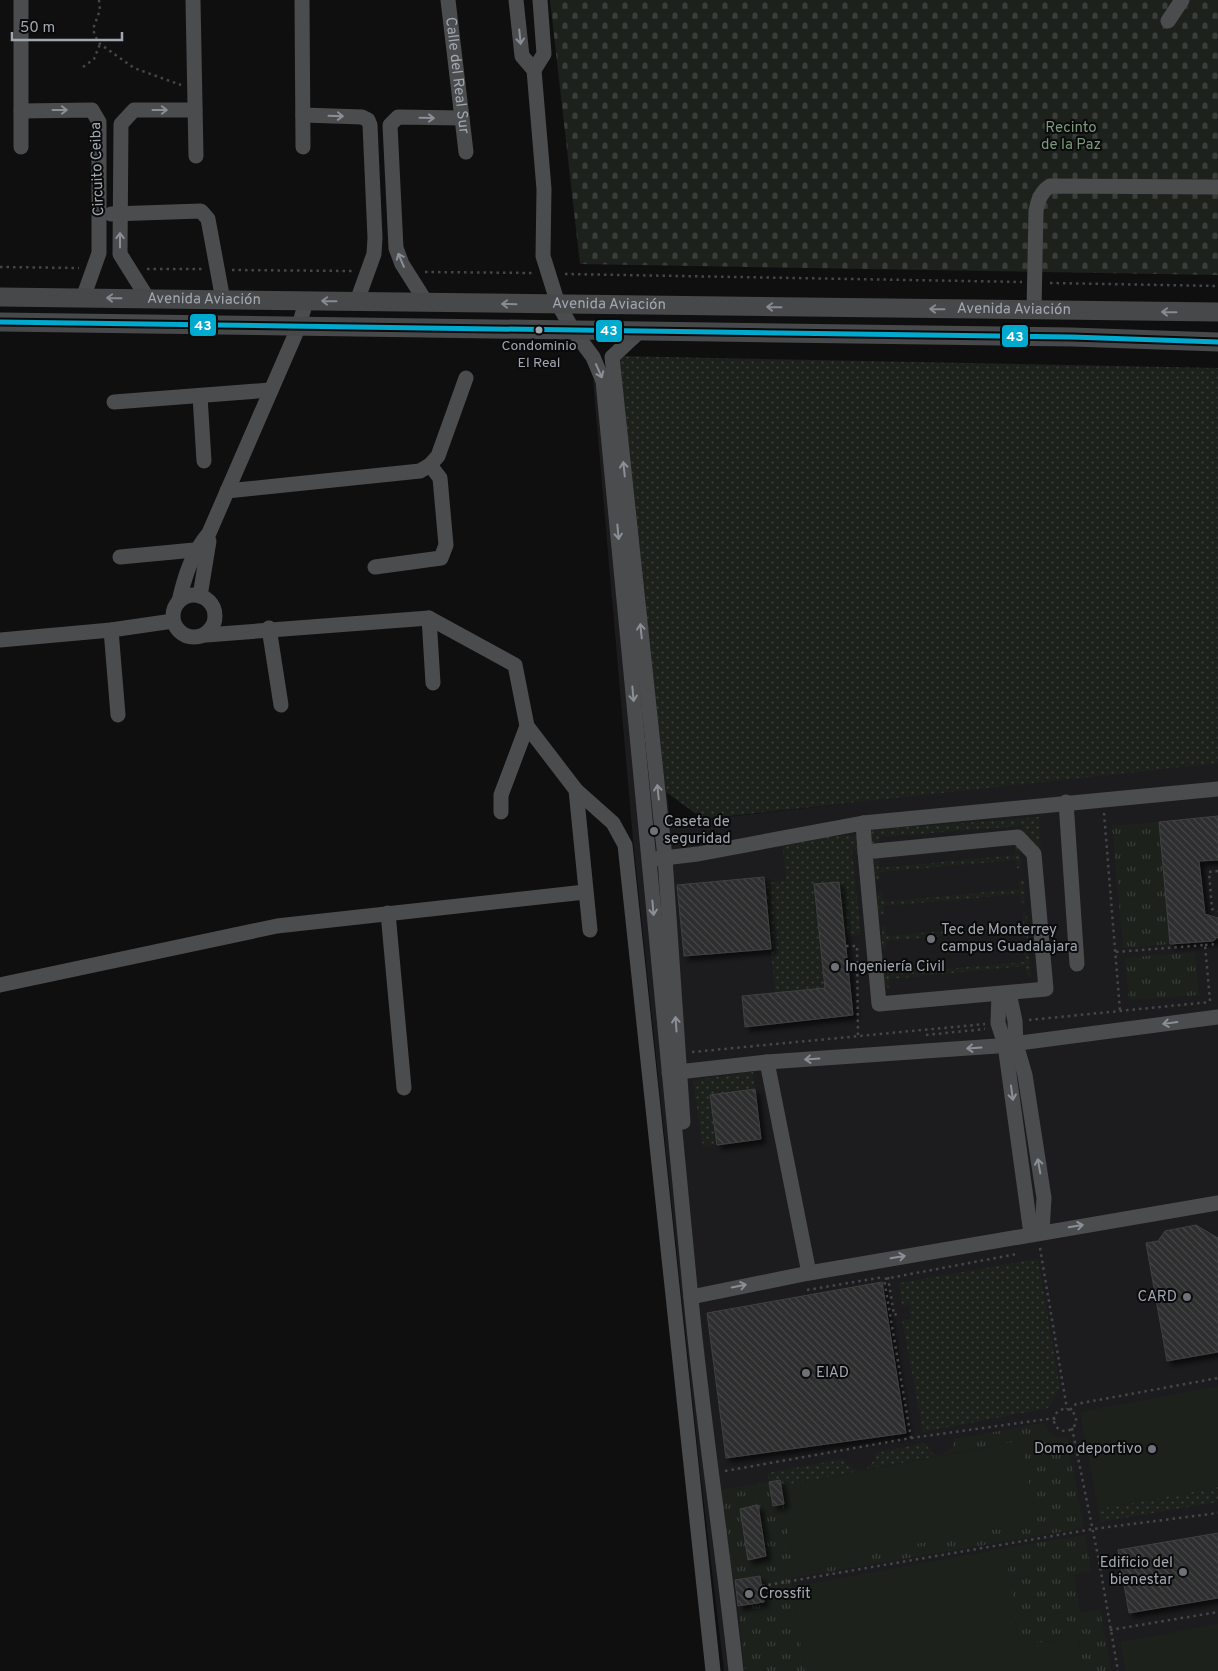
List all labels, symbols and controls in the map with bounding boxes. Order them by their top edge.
scale bar [12,10,122,42]
street label: Calle del Real Sur [441,16,473,135]
text: 50 m [20,19,55,38]
one-way arrow [515,29,525,45]
one-way arrow [152,105,168,115]
one-way arrow [52,106,68,115]
one-way arrow [327,111,343,121]
one-way arrow [419,113,435,122]
park label: Recinto de la Paz [1041,119,1101,155]
street label: Circuito Ceiba [87,122,109,216]
one-way arrow [115,233,125,249]
one-way arrow [395,253,405,268]
street label: Avenida Aviación [147,289,261,310]
one-way arrow [106,293,122,303]
street label: Avenida Aviación [552,294,666,315]
one-way arrow [321,296,338,306]
one-way arrow [501,299,517,308]
street label: Avenida Aviación [957,299,1071,320]
one-way arrow [767,302,783,312]
one-way arrow [929,304,946,314]
one-way arrow [1162,307,1178,317]
line badge: 43 [189,313,217,337]
text: 43 [194,318,212,335]
line badge: 43 [595,319,623,343]
text: 43 [600,323,618,340]
line badge: 43 [1001,324,1029,348]
marker: Condominio El Real [534,325,544,335]
text: 43 [1006,329,1024,346]
place label: Condominio El Real [501,338,577,372]
one-way arrow [595,363,605,378]
one-way arrow [619,461,629,477]
one-way arrow [613,524,622,540]
one-way arrow [636,623,646,639]
one-way arrow [628,686,638,702]
one-way arrow [653,785,663,801]
place label: Caseta de seguridad [664,813,731,849]
marker: Caseta de seguridad [648,825,660,837]
one-way arrow [648,900,657,916]
place label: Tec de Monterrey campus Guadalajara [941,921,1078,957]
marker: Tec de Monterrey campus Guadalajara [925,933,937,945]
place label: Ingeniería Civil [845,958,945,977]
marker: Ingeniería Civil [829,961,841,973]
one-way arrow [672,1016,681,1032]
one-way arrow [1162,1018,1178,1028]
one-way arrow [966,1043,982,1052]
one-way arrow [804,1054,820,1063]
one-way arrow [1007,1085,1017,1101]
one-way arrow [1033,1159,1043,1175]
one-way arrow [1067,1221,1083,1231]
one-way arrow [890,1251,906,1261]
one-way arrow [730,1281,746,1291]
place label: CARD [1138,1288,1177,1307]
marker: CARD [1181,1291,1193,1303]
place label: EIAD [816,1364,849,1383]
marker: EIAD [800,1367,812,1379]
place label: Domo deportivo [1034,1440,1142,1459]
marker: Domo deportivo [1146,1443,1158,1455]
place label: Edificio del bienestar [1100,1554,1173,1590]
marker: Edificio del bienestar [1177,1566,1189,1578]
place label: Crossfit [759,1585,811,1604]
marker: Crossfit [743,1588,755,1600]

